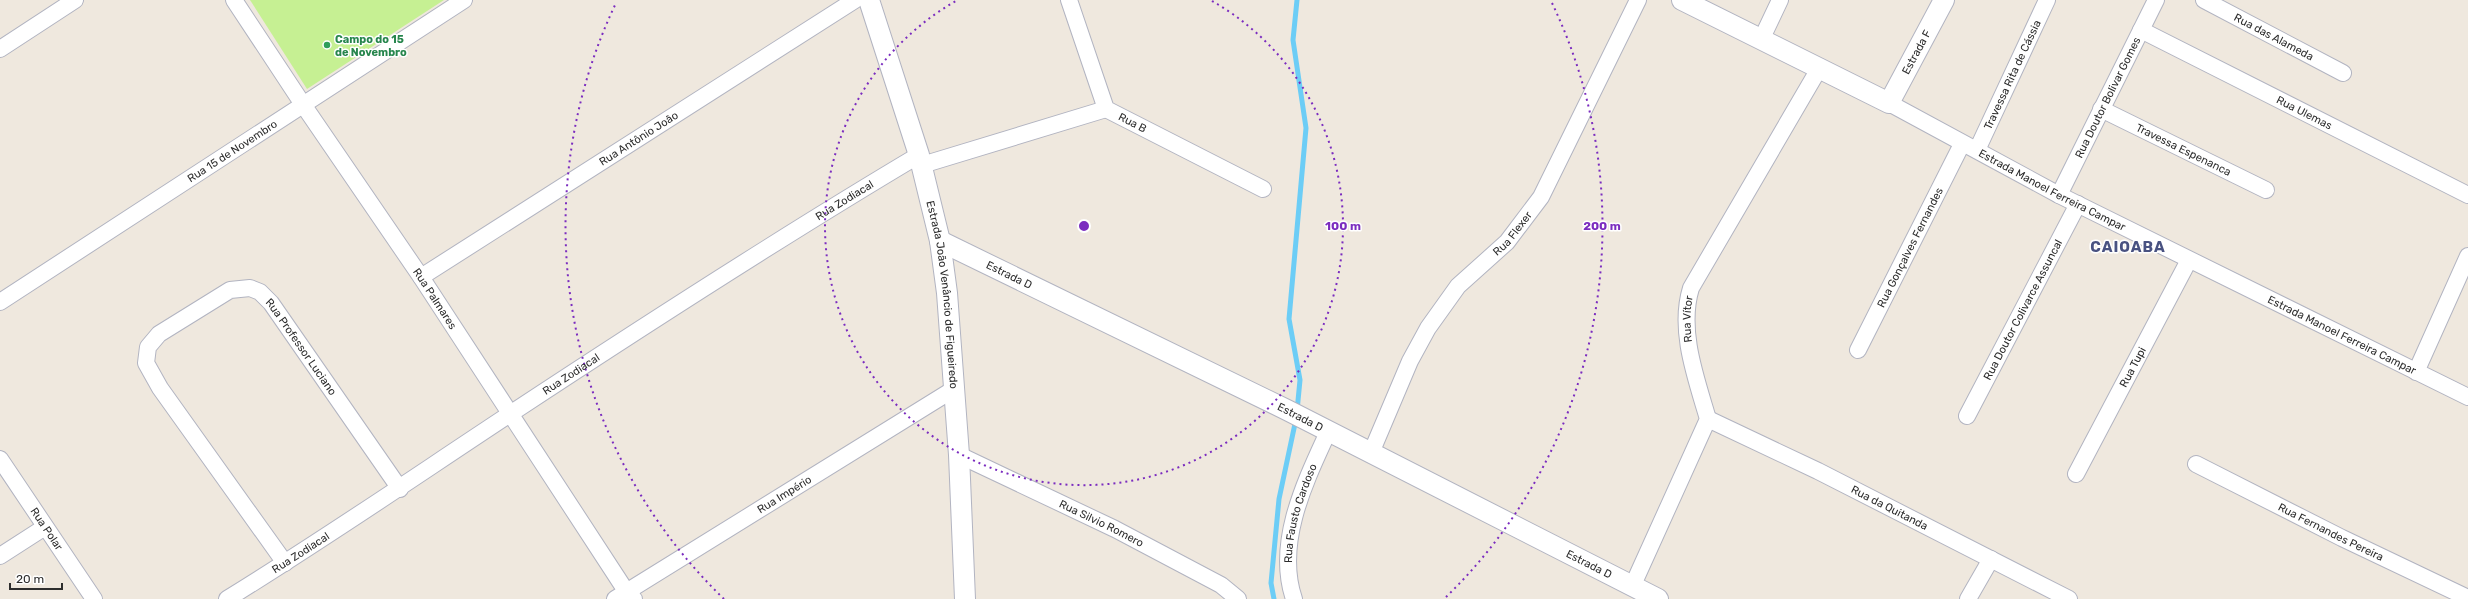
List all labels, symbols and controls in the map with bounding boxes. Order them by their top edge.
street label: Rua das Alameda [2232,11,2316,63]
street label: Travessa Rita de Cássia [1981,18,2043,132]
street label: Estrada F [1899,28,1933,76]
place label: Campo do 15 de Novembro [335,33,407,59]
street label: Rua Doutor Bolivar Gomes [2072,34,2143,160]
marker: Campo do 15 de Novembro [322,40,332,50]
street label: Rua Ulemas [2274,93,2335,132]
street label: Rua Antônio João [597,108,680,168]
street label: Rua B [1116,110,1149,135]
street label: Rua 15 de Novembro [185,117,280,185]
street label: Travessa Espenanca [2134,121,2233,178]
street label: Estrada Manoel Ferreira Campar [1977,146,2129,234]
street label: Rua Zodiacal [813,177,876,223]
street label: Rua Gonçalves Fernandes [1874,185,1946,310]
street label: Estrada João Venâncio de Figueiredo [924,199,961,389]
street label: Rua Flexer [1490,208,1535,258]
centre of rings [1077,219,1091,233]
text: 100 m [1325,219,1361,233]
text: 200 m [1583,219,1621,233]
street label: Rua Doutor Colivarce Assuncal [1981,237,2065,382]
district label: CAIOABA [2090,238,2166,256]
street label: Estrada D [984,258,1034,291]
street label: Rua Palmares [410,266,460,332]
street label: Estrada Manoel Ferreira Campar [2266,293,2419,377]
street label: Rua Vítor [1680,294,1695,343]
street label: Rua Professor Luciano [263,295,339,398]
street label: Rua Tupi [2117,345,2148,389]
street label: Rua Zodiacal [540,351,602,397]
street label: Estrada D [1275,400,1325,434]
street label: Rua Fausto Cardoso [1281,462,1319,563]
street label: Rua Império [755,473,814,516]
street label: Rua da Quitanda [1849,483,1930,532]
street label: Rua Silvio Romero [1057,497,1146,549]
street label: Rua Fernandes Pereira [2276,500,2386,563]
street label: Rua Polar [28,505,66,553]
street label: Rua Zodiacal [269,529,332,576]
street label: Estrada D [1564,547,1614,581]
scale bar [10,565,62,591]
text: 20 m [16,572,44,586]

